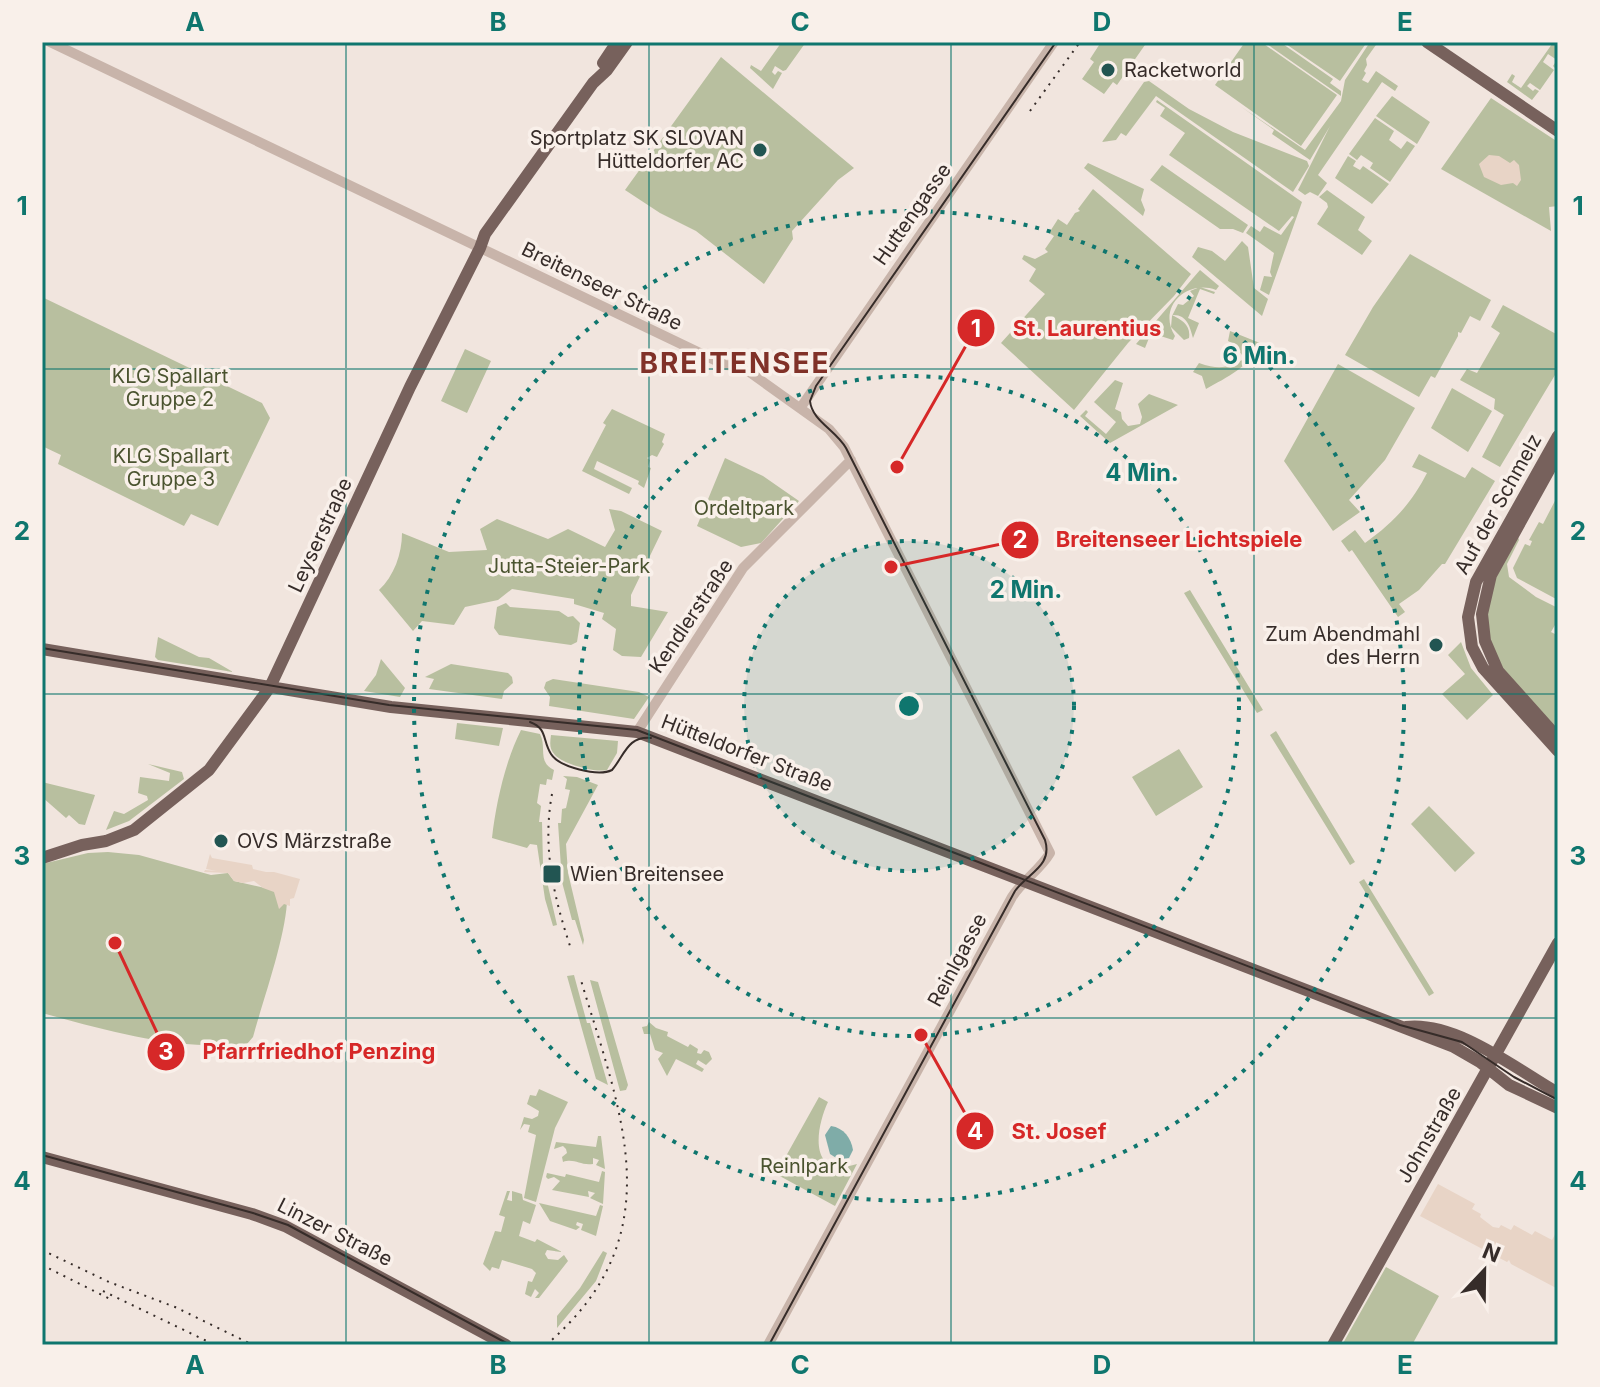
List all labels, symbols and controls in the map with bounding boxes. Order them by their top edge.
text: A [185,6,205,37]
text: B [489,6,507,37]
text: C [790,6,810,37]
text: D [1093,6,1111,37]
text: E [1397,6,1413,37]
place label: Racketworld [1124,58,1241,82]
marker: Racketworld [1099,61,1117,79]
place label: Sportplatz SK SLOVAN Hütteldorfer AC [530,126,744,173]
marker: Sportplatz SK SLOVAN Hütteldorfer AC [751,141,769,159]
street label: Huttengasse [868,158,956,270]
text: 1 [16,190,28,221]
text: 1 [1572,190,1584,221]
street label: Breitenseer Straße [518,237,686,335]
callout: St. Laurentius [956,305,1178,351]
text: 1 [971,314,981,343]
text: St. Laurentius [1013,315,1161,341]
text: 6 Min. [1222,341,1296,370]
district label: BREITENSEE [639,346,831,380]
park label: KLG Spallart Gruppe 2 [112,364,229,411]
street label: Auf der Schmelz [1449,430,1547,578]
park label: KLG Spallart Gruppe 3 [113,444,230,491]
text: 4 Min. [1105,458,1179,487]
street label: Leyserstraße [283,474,357,596]
park label: Ordeltpark [694,496,794,520]
text: 2 [14,515,30,546]
text: 2 [1570,515,1586,546]
callout: Breitenseer Lichtspiele [1000,517,1318,563]
text: 2 [1012,525,1028,554]
text: Breitenseer Lichtspiele [1056,526,1302,552]
park label: Jutta-Steier-Park [488,554,650,578]
street label: Kendlerstraße [644,554,738,678]
text: 2 Min. [990,575,1062,604]
place label: Zum Abendmahl des Herrn [1265,622,1420,669]
marker: Zum Abendmahl des Herrn [1427,636,1445,654]
centre of rings [895,692,923,720]
street label: Hütteldorfer Straße [658,709,836,797]
place label: OVS Märzstraße [237,829,392,853]
marker: OVS Märzstraße [212,832,230,850]
text: 3 [14,840,30,871]
text: 3 [1570,840,1586,871]
place label: Wien Breitensee [570,862,724,886]
marker: Wien Breitensee [541,863,563,885]
street label: Reinlgasse [922,909,992,1011]
callout: Pfarrfriedhof Penzing [146,1029,451,1075]
text: 3 [158,1037,174,1066]
text: Pfarrfriedhof Penzing [203,1038,435,1064]
street label: Johnstraße [1392,1083,1466,1187]
callout: St. Josef [955,1108,1123,1154]
text: 4 [967,1117,983,1146]
text: St. Josef [1012,1118,1107,1144]
park label: Reinlpark [760,1154,848,1178]
text: 4 [13,1165,31,1196]
text: 4 [1569,1165,1587,1196]
street label: Linzer Straße [274,1193,396,1271]
north arrow [1444,1231,1524,1311]
text: N [1479,1237,1504,1268]
text: A [185,1349,205,1380]
text: B [489,1349,507,1380]
text: C [790,1349,810,1380]
text: D [1093,1349,1111,1380]
text: E [1397,1349,1413,1380]

